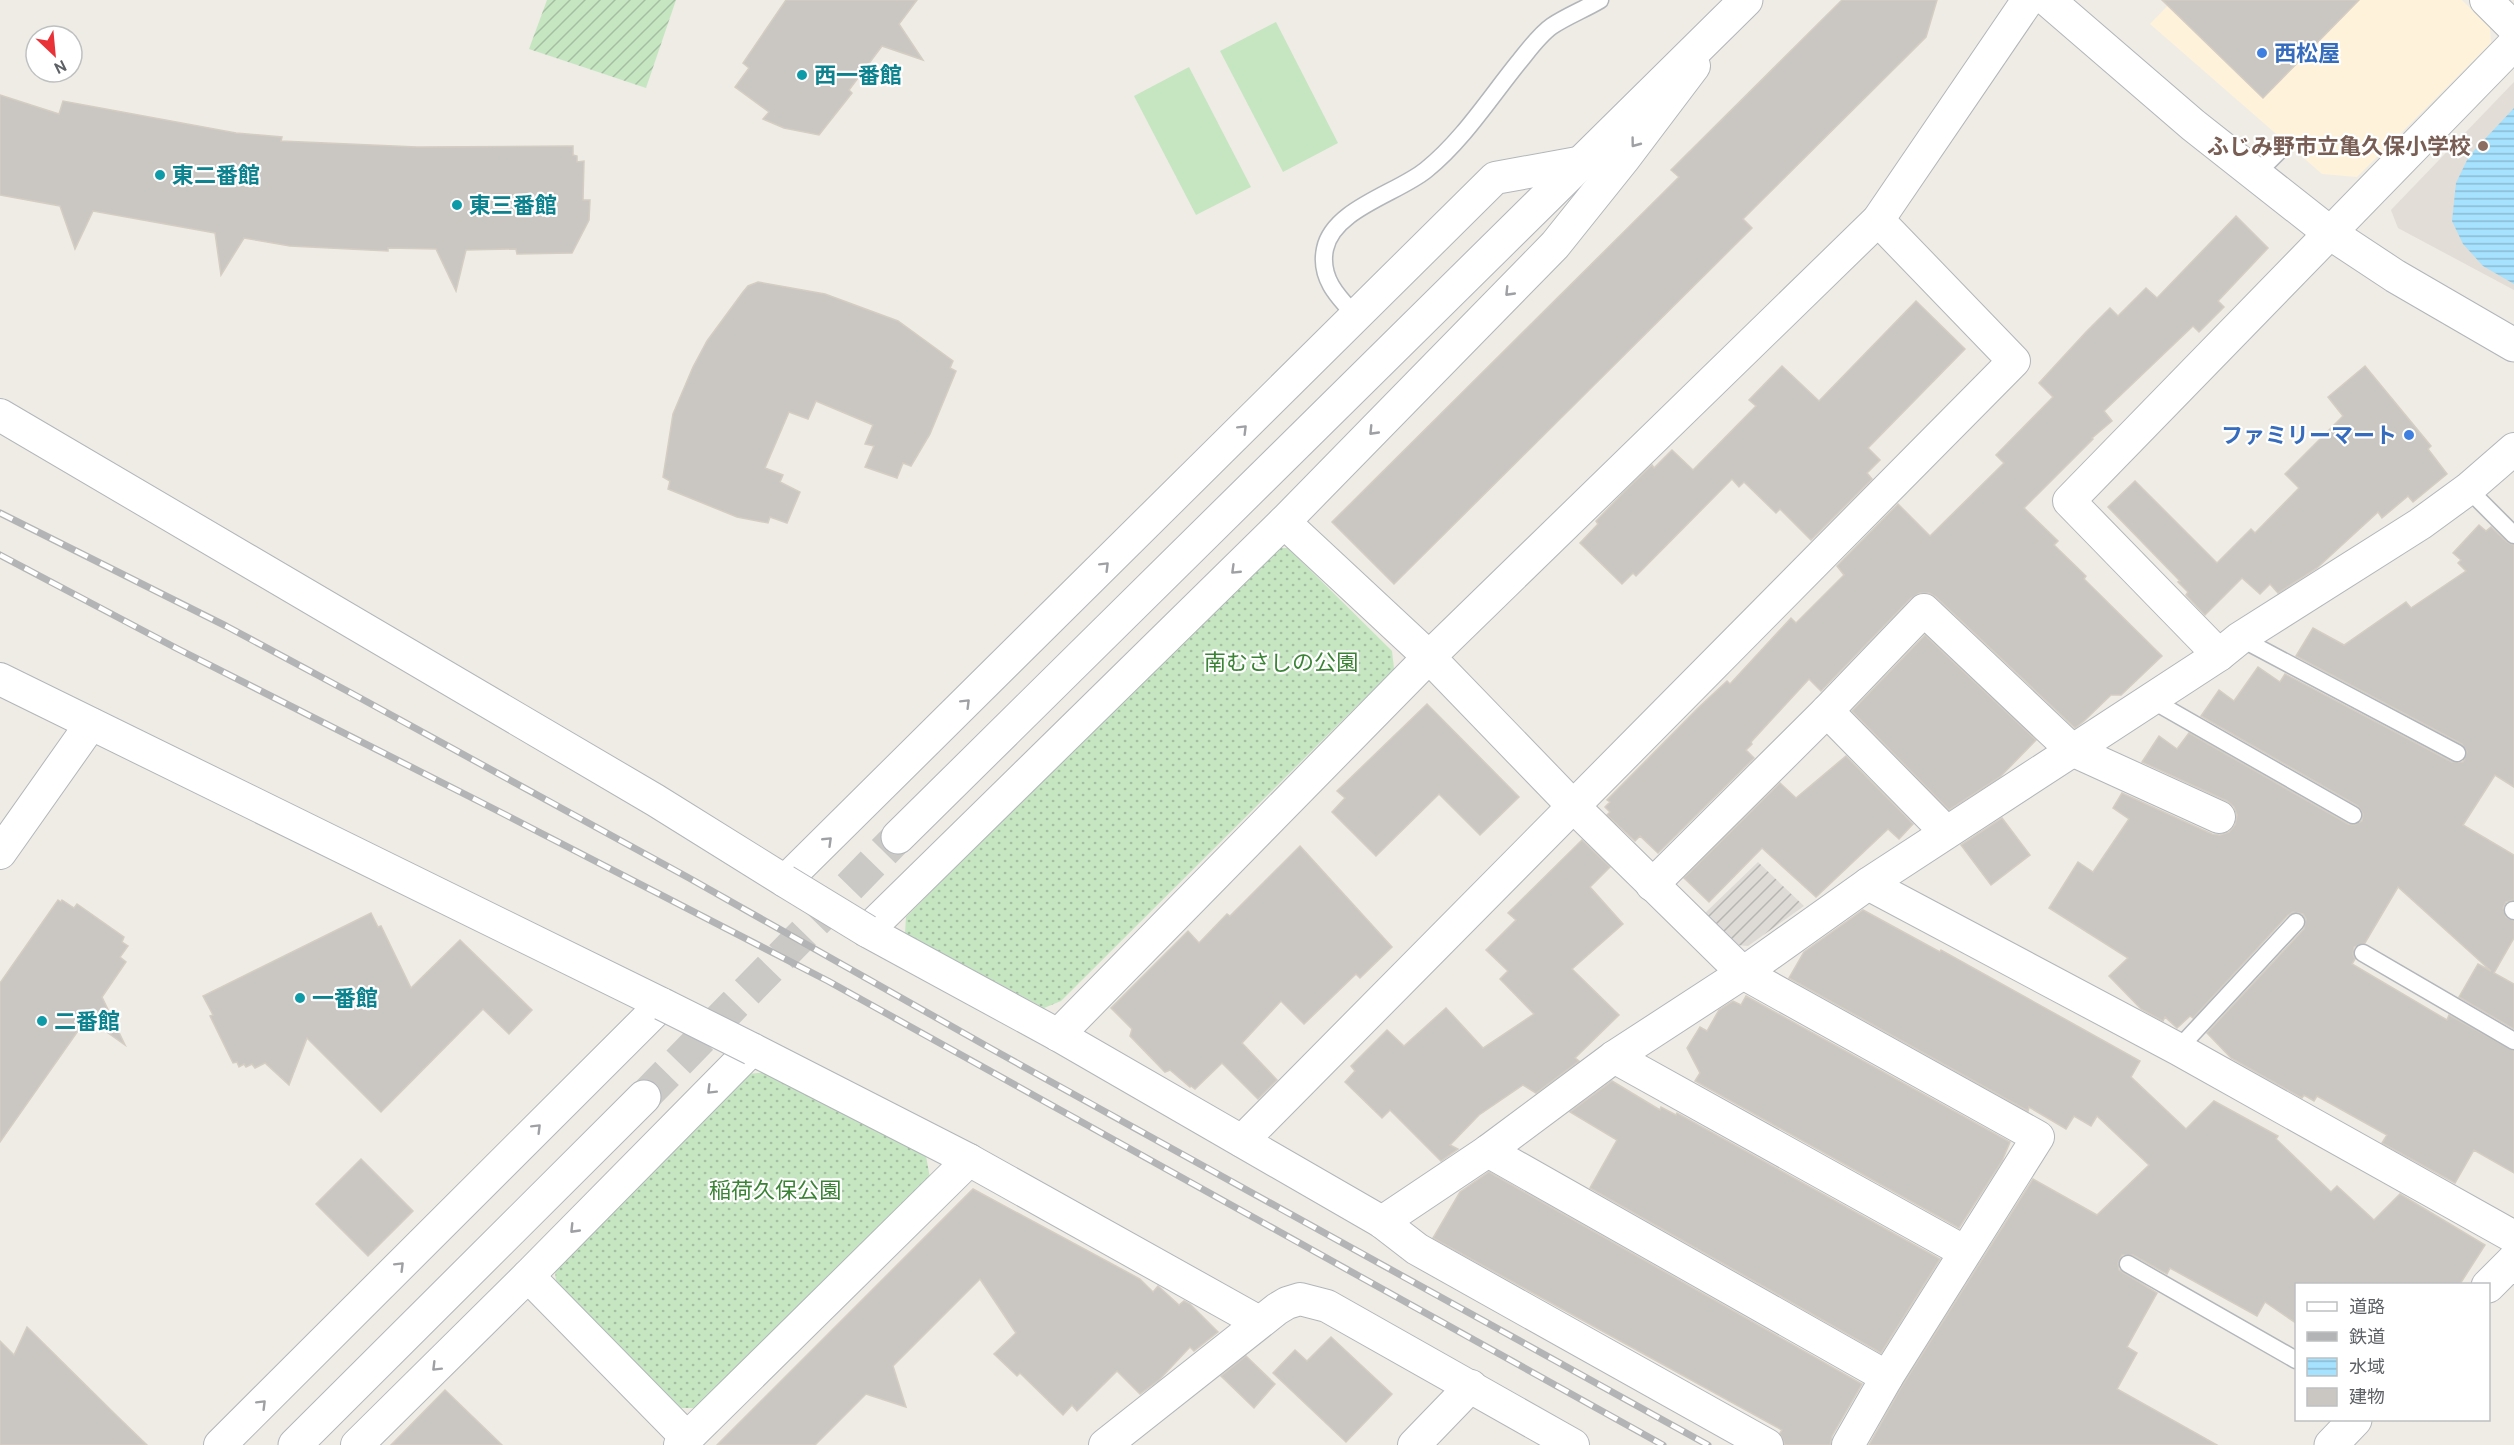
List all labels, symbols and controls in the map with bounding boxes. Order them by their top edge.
north arrow [24,24,84,84]
place label: 西松屋 [2274,40,2340,67]
marker: 西松屋 [2255,46,2269,60]
text: N [51,56,70,78]
place label: 西一番館 [814,62,902,89]
marker: 西一番館 [795,68,809,82]
place label: ふじみ野市立亀久保小学校 [2207,133,2471,160]
one-way arrow [1632,137,1643,148]
marker: ふじみ野市立亀久保小学校 [2476,139,2490,153]
place label: 東二番館 [172,162,260,189]
marker: 東二番館 [153,168,167,182]
place label: 東三番館 [469,192,557,219]
marker: 東三番館 [450,198,464,212]
one-way arrow [1505,285,1516,295]
place label: ファミリーマート [2221,422,2397,449]
one-way arrow [1369,424,1380,435]
one-way arrow [1236,425,1247,435]
marker: ファミリーマート [2402,428,2416,442]
one-way arrow [1098,562,1108,573]
one-way arrow [1232,562,1243,573]
park label: 南むさしの公園 [1204,649,1358,676]
one-way arrow [959,700,970,711]
one-way arrow [820,837,831,848]
place label: 一番館 [312,985,378,1012]
marker: 一番館 [293,991,307,1005]
place label: 二番館 [54,1008,120,1035]
marker: 二番館 [35,1014,49,1028]
one-way arrow [708,1083,718,1094]
one-way arrow [530,1124,541,1135]
park label: 稲荷久保公園 [709,1177,841,1204]
one-way arrow [570,1222,581,1232]
one-way arrow [392,1262,403,1273]
legend [2295,1283,2490,1421]
text: 道路 [2349,1296,2385,1318]
text: 鉄道 [2349,1326,2385,1348]
text: 水域 [2349,1356,2385,1378]
one-way arrow [433,1360,443,1371]
text: 建物 [2349,1386,2385,1408]
one-way arrow [254,1400,265,1411]

